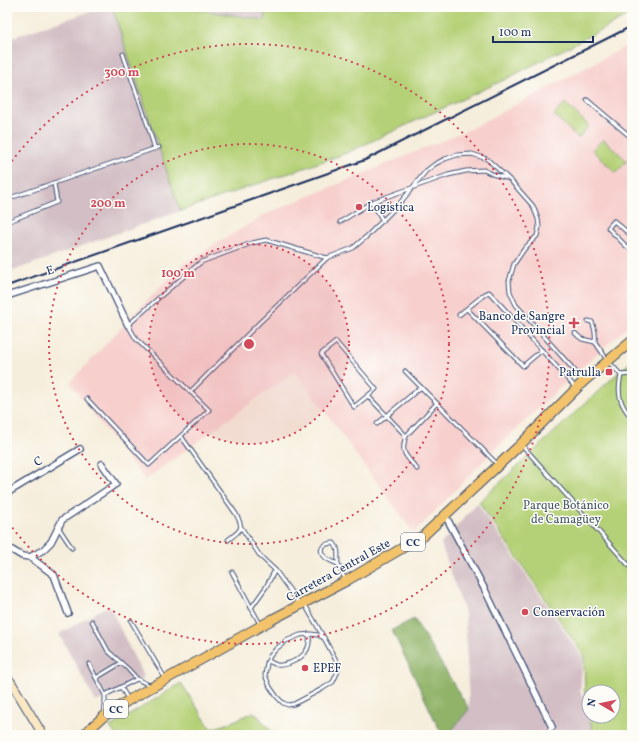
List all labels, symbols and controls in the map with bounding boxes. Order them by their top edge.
scale bar [493,18,593,44]
text: 100 m [499,25,532,41]
text: 300 m [105,65,140,81]
text: 200 m [90,196,126,212]
place label: Logistica [367,200,414,216]
marker: Logistica [354,202,364,212]
street label: E [44,262,56,280]
text: 100 m [161,266,195,282]
place label: Banco de Sangre Provincial [479,309,565,339]
marker: Banco de Sangre Provincial [568,317,580,329]
centre of rings [242,337,256,351]
place label: Patrulla [559,365,601,381]
marker: Patrulla [604,367,614,377]
street label: C [31,453,46,471]
park label: Parque Botánico de Camagüey [523,498,609,528]
road number: CC [401,533,425,551]
street label: Carretera Central Este [284,535,394,606]
place label: Conservación [533,605,605,621]
marker: Conservación [520,607,530,617]
place label: EPEF [313,661,341,677]
marker: EPEF [300,663,310,673]
north arrow [581,684,621,724]
text: N [585,698,601,708]
road number: CC [104,700,128,718]

